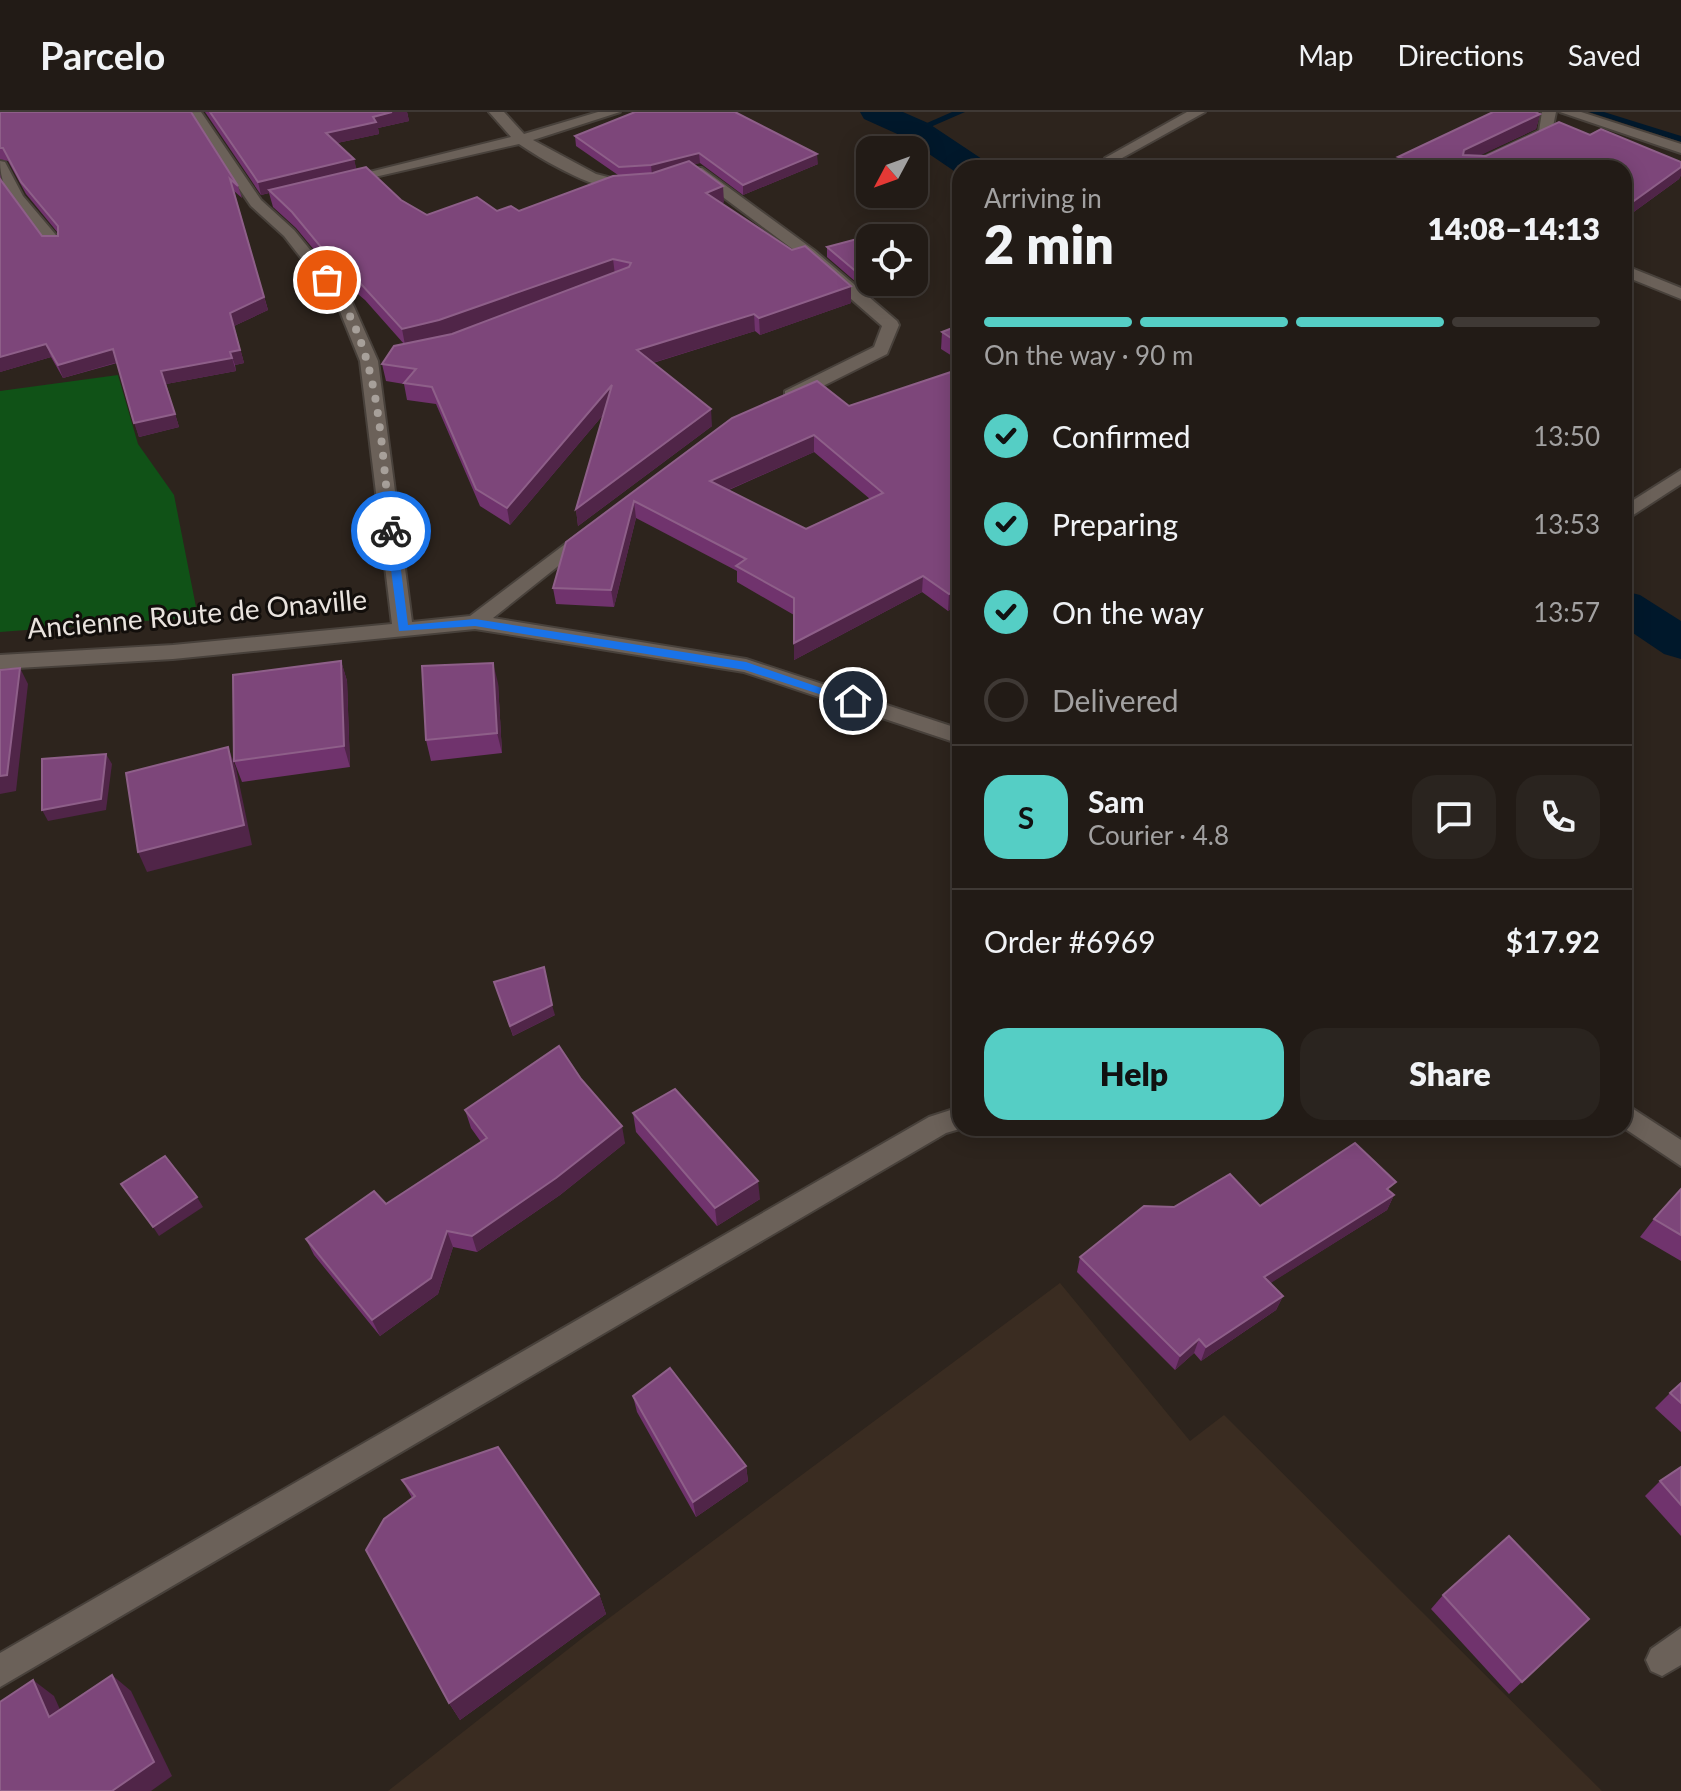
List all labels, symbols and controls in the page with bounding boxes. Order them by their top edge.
text: Parcelo [40,32,165,78]
text: Map [1298,38,1353,72]
text: Directions [1397,38,1524,72]
text: Saved [1568,38,1641,72]
north arrow [856,136,928,208]
map controls [856,136,928,296]
text: Arriving in [984,182,1102,214]
text: 14:08–14:13 [1427,210,1600,246]
text: 2 min [984,213,1114,275]
button: locate [856,224,928,296]
pin [293,246,361,314]
icon: bag [305,258,349,302]
text: On the way · 90 m [984,339,1193,371]
icon: check [984,414,1028,458]
text: Confirmed [1052,418,1191,454]
text: 13:50 [1533,420,1600,452]
courier [351,491,431,571]
icon: check [984,502,1028,546]
text: Preparing [1052,506,1178,542]
text: 13:53 [1533,508,1600,540]
icon: bike [369,509,413,553]
street label: Ancienne Route de Onaville [26,581,368,645]
icon: check [984,590,1028,634]
text: On the way [1052,594,1204,630]
text: 13:57 [1533,596,1600,628]
pin [819,667,887,735]
icon: home [831,679,875,723]
text: Delivered [1052,682,1179,718]
button: chat [1412,775,1496,859]
button: phone [1516,775,1600,859]
text: Sam [1088,783,1145,819]
text: S [1018,799,1034,835]
text: Courier · 4.8 [1088,819,1229,851]
text: Order #6969 [984,923,1156,959]
text: $17.92 [1506,923,1600,959]
button: Help [984,1028,1284,1120]
button: Share [1300,1028,1600,1120]

